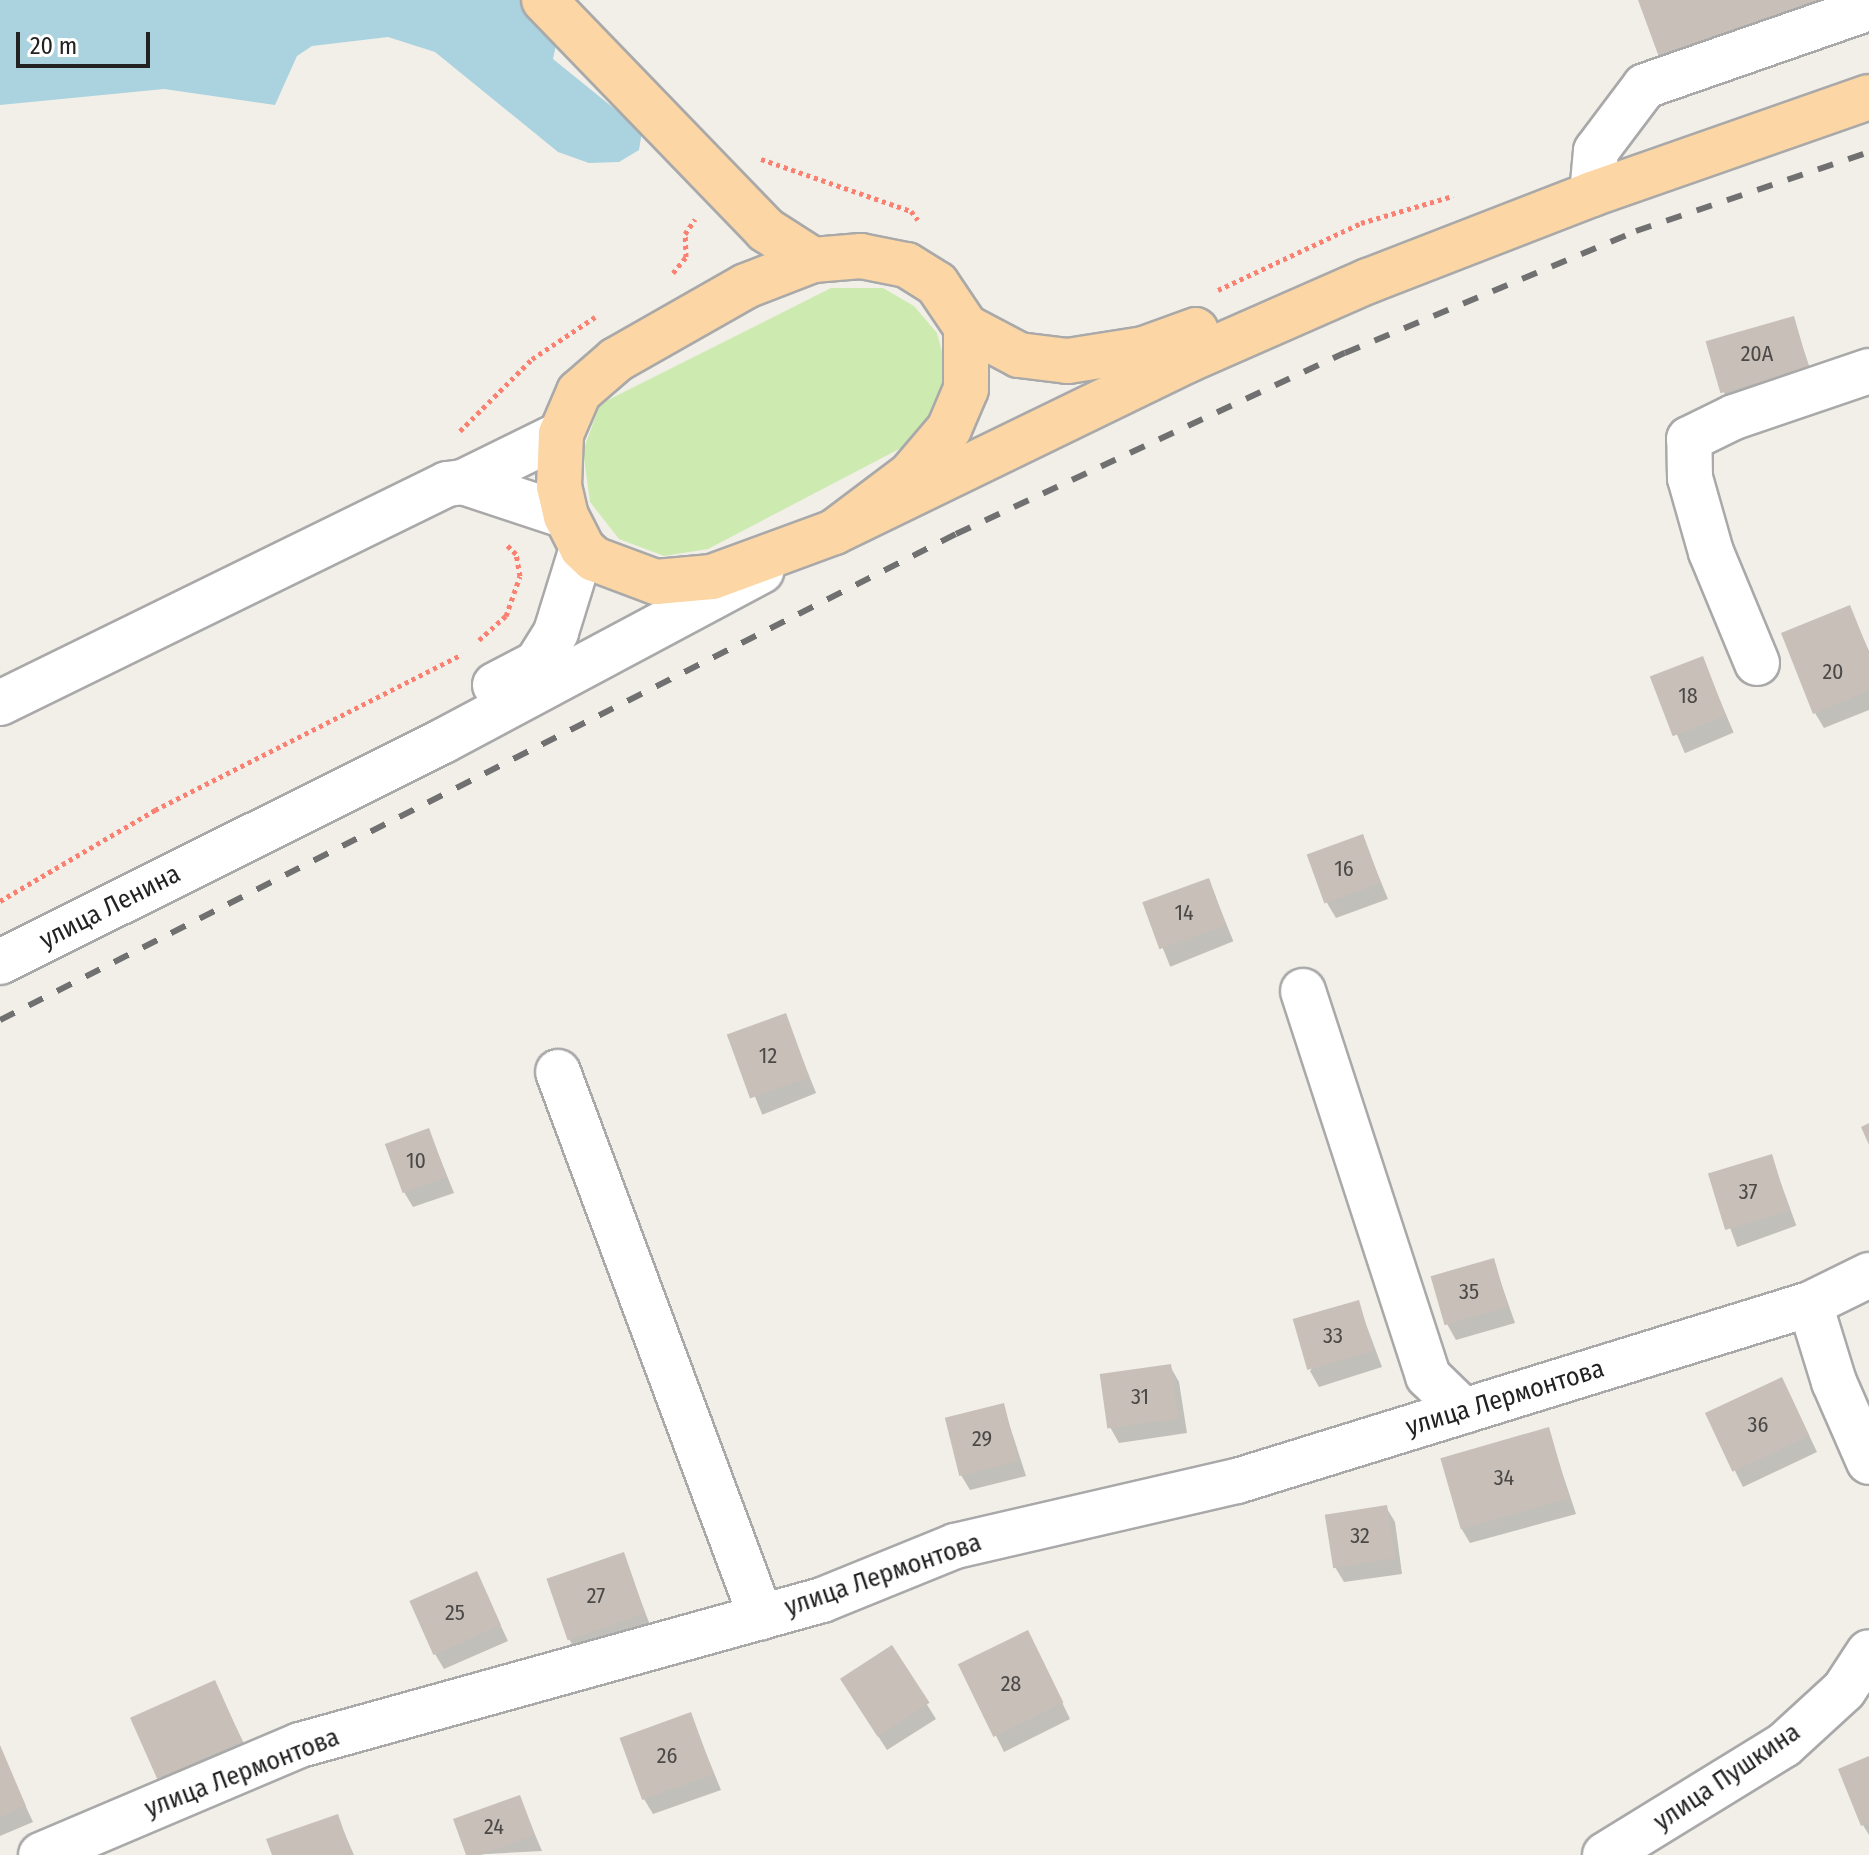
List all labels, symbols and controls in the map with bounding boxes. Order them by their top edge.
scale bar [20,16,154,66]
text: 20 m [30,32,77,60]
house number: 20А [1741,341,1773,367]
house number: 20 [1822,659,1844,685]
house number: 18 [1678,683,1698,709]
house number: 16 [1334,856,1354,882]
street label: улица Ленина [34,858,186,956]
house number: 14 [1174,900,1194,926]
house number: 12 [759,1043,777,1069]
house number: 10 [406,1148,426,1174]
house number: 37 [1739,1179,1757,1205]
house number: 35 [1459,1279,1479,1305]
house number: 33 [1323,1323,1343,1349]
street label: улица Лермонтова [1402,1353,1608,1443]
house number: 31 [1131,1384,1149,1410]
house number: 36 [1748,1412,1768,1438]
house number: 29 [972,1426,992,1452]
house number: 34 [1494,1465,1514,1491]
house number: 32 [1350,1523,1370,1549]
street label: улица Лермонтова [781,1527,985,1623]
house number: 27 [587,1583,605,1609]
house number: 25 [445,1600,465,1626]
house number: 28 [1001,1671,1021,1697]
street label: улица Пушкина [1648,1717,1806,1837]
street label: улица Лермонтова [140,1722,344,1824]
house number: 26 [657,1743,677,1769]
house number: 24 [484,1814,504,1840]

